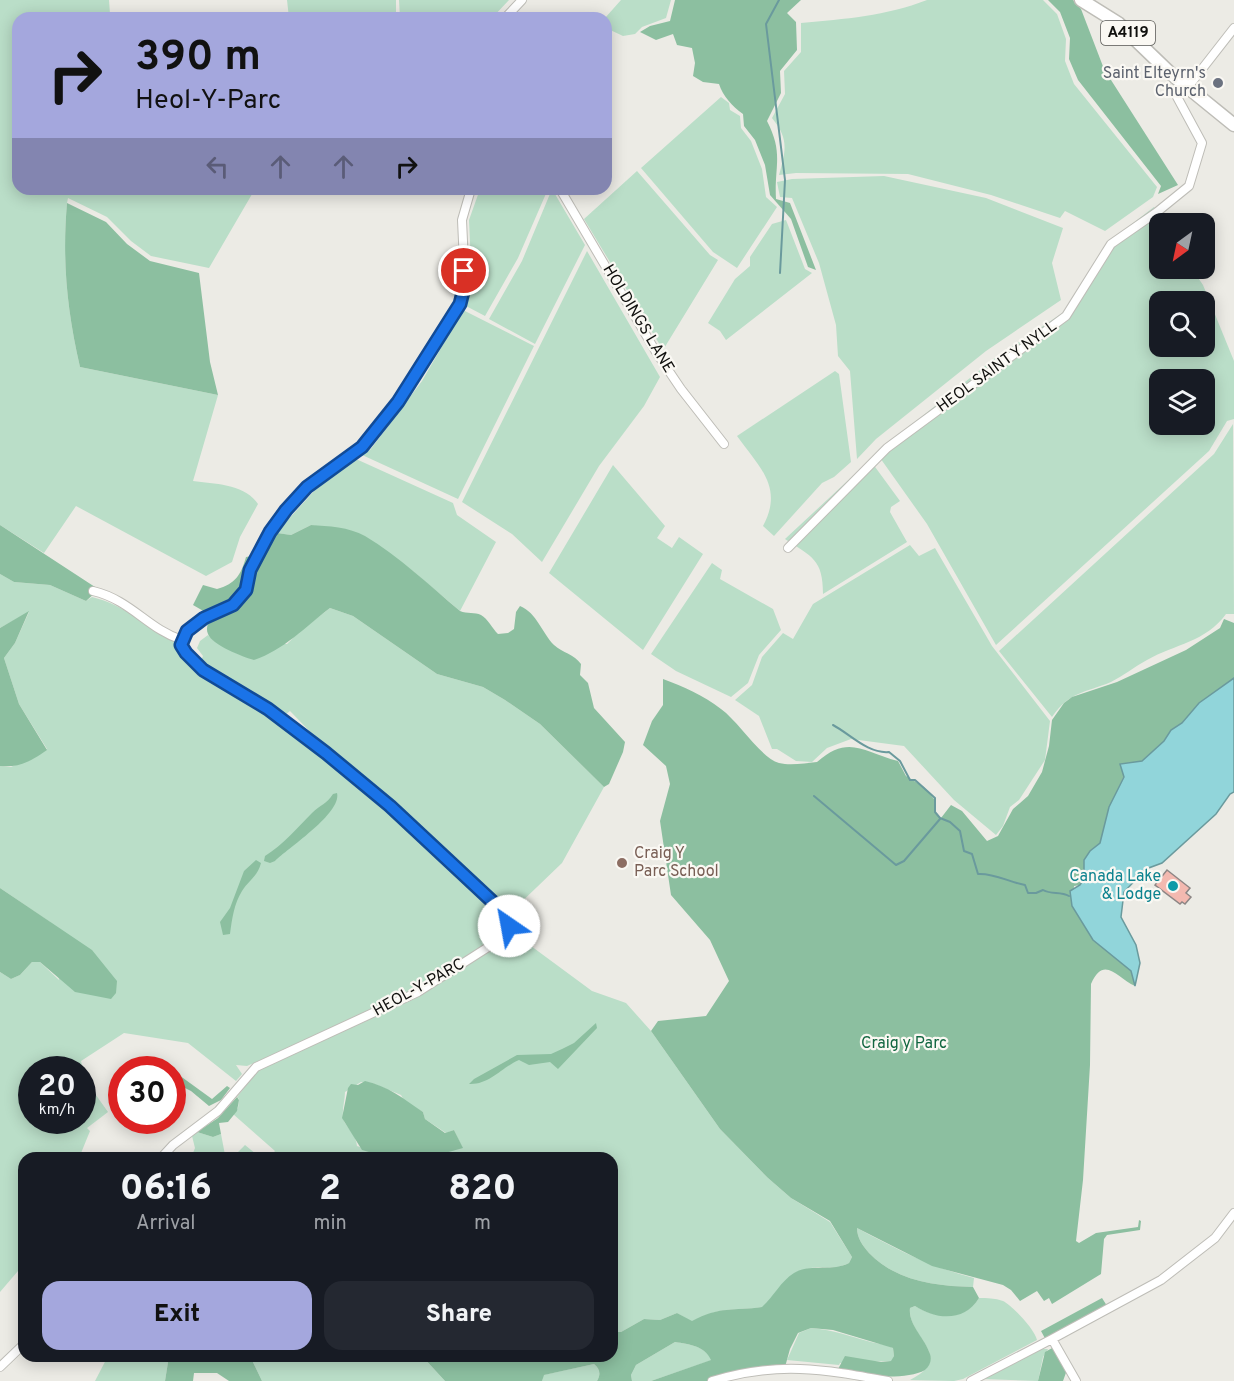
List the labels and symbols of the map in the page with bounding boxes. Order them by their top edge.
road number: A4119 [1101,21,1155,45]
place label: Saint Elteyrn's Church [1103,64,1206,102]
marker: Saint Elteyrn's Church [1211,76,1225,90]
north arrow [1149,213,1215,279]
pin [438,245,489,296]
street label: HOLDINGS LANE [598,261,678,377]
street label: HEOL SAINT Y NYLL [933,317,1061,417]
place label: Craig Y Parc School [634,844,719,882]
marker: Craig Y Parc School [615,856,629,870]
place label: Canada Lake & Lodge [1069,867,1161,905]
marker: Canada Lake & Lodge [1166,879,1180,893]
position arrow [477,894,541,958]
street label: HEOL-Y-PARC [370,955,468,1021]
park label: Craig y Parc [861,1034,947,1054]
speed limit sign: 30 [108,1056,186,1134]

